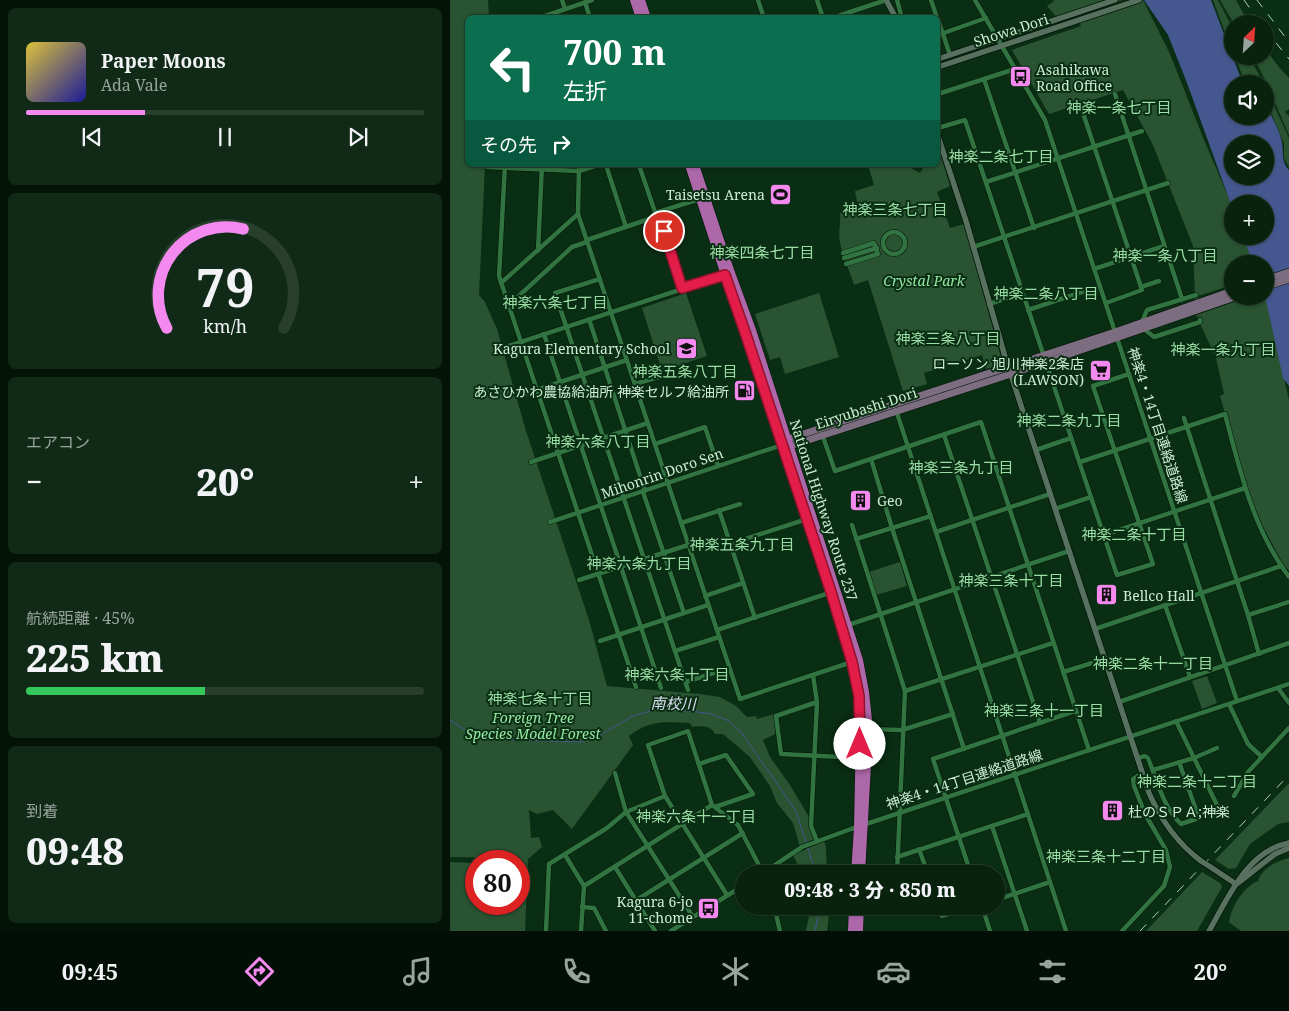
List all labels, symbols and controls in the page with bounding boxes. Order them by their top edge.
street label: Showa Dori [971,9,1051,51]
north arrow [1224,15,1274,65]
map controls [1224,15,1274,305]
text: 700 m [563,28,666,75]
icon: left [480,35,545,100]
text: Paper Moons [101,48,226,74]
place label: Asahikawa Road Office [1036,60,1112,95]
bus stop icon: Asahikawa Road Office [1008,65,1032,89]
text: Ada Vale [101,74,167,96]
text: 左折 [563,75,607,105]
button: sound [1224,75,1274,125]
district label: 神楽一条七丁目 [1066,97,1172,117]
icon: previous [78,123,106,151]
icon: pause [211,123,239,151]
icon: next [344,123,372,151]
icon: right [547,130,575,158]
text: その先 [480,132,537,158]
button: layers [1224,135,1274,185]
district label: 神楽二条七丁目 [948,146,1054,166]
sports icon: Taisetsu Arena [769,182,793,206]
place label: Taisetsu Arena [666,185,765,204]
button: + [1224,195,1274,245]
district label: 神楽三条七丁目 [842,199,948,219]
pin [643,210,685,252]
icon: arrive [650,217,678,245]
district label: 神楽四条七丁目 [709,242,815,262]
district label: 神楽一条八丁目 [1112,245,1218,265]
text: 79 [196,251,254,322]
button: − [1224,255,1274,305]
park label: Crystal Park [883,271,966,290]
district label: 神楽二条八丁目 [993,283,1099,303]
district label: 神楽六条七丁目 [502,292,608,312]
text: km/h [203,314,247,338]
district label: 神楽三条八丁目 [895,328,1001,348]
school or university icon: Kagura Elementary School [674,336,698,360]
place label: Kagura Elementary School [493,339,671,358]
district label: 神楽一条九丁目 [1170,339,1276,359]
street label: 神楽4・14丁目連絡道路線 [1124,344,1192,506]
place label: ローソン 旭川神楽2条店 (LAWSON) [933,354,1084,389]
supermarket icon: ローソン 旭川神楽2条店 (LAWSON) [1088,359,1112,383]
district label: 神楽五条八丁目 [632,361,738,381]
fuel station icon: あさひかわ農協給油所 神楽セルフ給油所 [733,379,757,403]
place label: あさひかわ農協給油所 神楽セルフ給油所 [473,382,729,401]
street label: Eiryubashi Dori [813,382,920,433]
district label: 神楽二条九丁目 [1016,410,1122,430]
street label: National Highway Route 237 [786,417,862,603]
text: エアコン [26,431,90,453]
district label: 神楽六条八丁目 [545,431,651,451]
street label: Mihonrin Doro Sen [598,443,726,503]
text: 20° [196,455,254,507]
district label: 神楽三条九丁目 [908,457,1014,477]
text: − [26,462,42,500]
text: + [408,462,424,500]
building icon: Geo [849,488,873,512]
place label: Geo [877,491,903,510]
district label: 神楽二条十丁目 [1081,524,1187,544]
district label: 神楽五条九丁目 [689,534,795,554]
district label: 神楽六条九丁目 [586,553,692,573]
district label: 神楽三条十丁目 [958,570,1064,590]
building icon: Bellco Hall [1095,583,1119,607]
place label: Bellco Hall [1123,586,1195,605]
text: 航続距離 · 45% [26,607,135,629]
text: 225 km [26,631,164,683]
district label: 神楽二条十一丁目 [1093,653,1213,673]
district label: 神楽六条十丁目 [624,664,730,684]
district label: 神楽七条十丁目 [487,688,593,708]
water label: 南校川 [650,693,698,713]
district label: 神楽三条十一丁目 [984,700,1104,720]
park label: Foreign Tree Species Model Forest [465,708,602,743]
position arrow [833,717,885,769]
street label: 神楽4・14丁目連絡道路線 [883,745,1045,813]
district label: 神楽二条十二丁目 [1137,771,1257,791]
building icon: 杜のＳＰＡ;神楽 [1100,799,1124,823]
text: 到着 [26,800,58,822]
place label: 杜のＳＰＡ;神楽 [1128,802,1230,821]
district label: 神楽六条十一丁目 [636,806,756,826]
text: 09:48 [26,824,124,876]
district label: 神楽三条十二丁目 [1046,846,1166,866]
speed limit sign: 80 [465,850,530,915]
text: 09:48 · 3 分 · 850 m [784,877,956,903]
place label: Kagura 6-jo 11-chome [617,892,693,927]
bus stop icon: Kagura 6-jo 11-chome [697,897,721,921]
icon: directions [242,954,277,989]
icon: music [400,954,435,989]
icon: phone [559,954,594,989]
icon: climate [718,954,753,989]
icon: car [876,954,911,989]
icon: filters [1035,954,1070,989]
text: 09:45 [62,956,118,986]
text: 20° [1193,956,1227,986]

